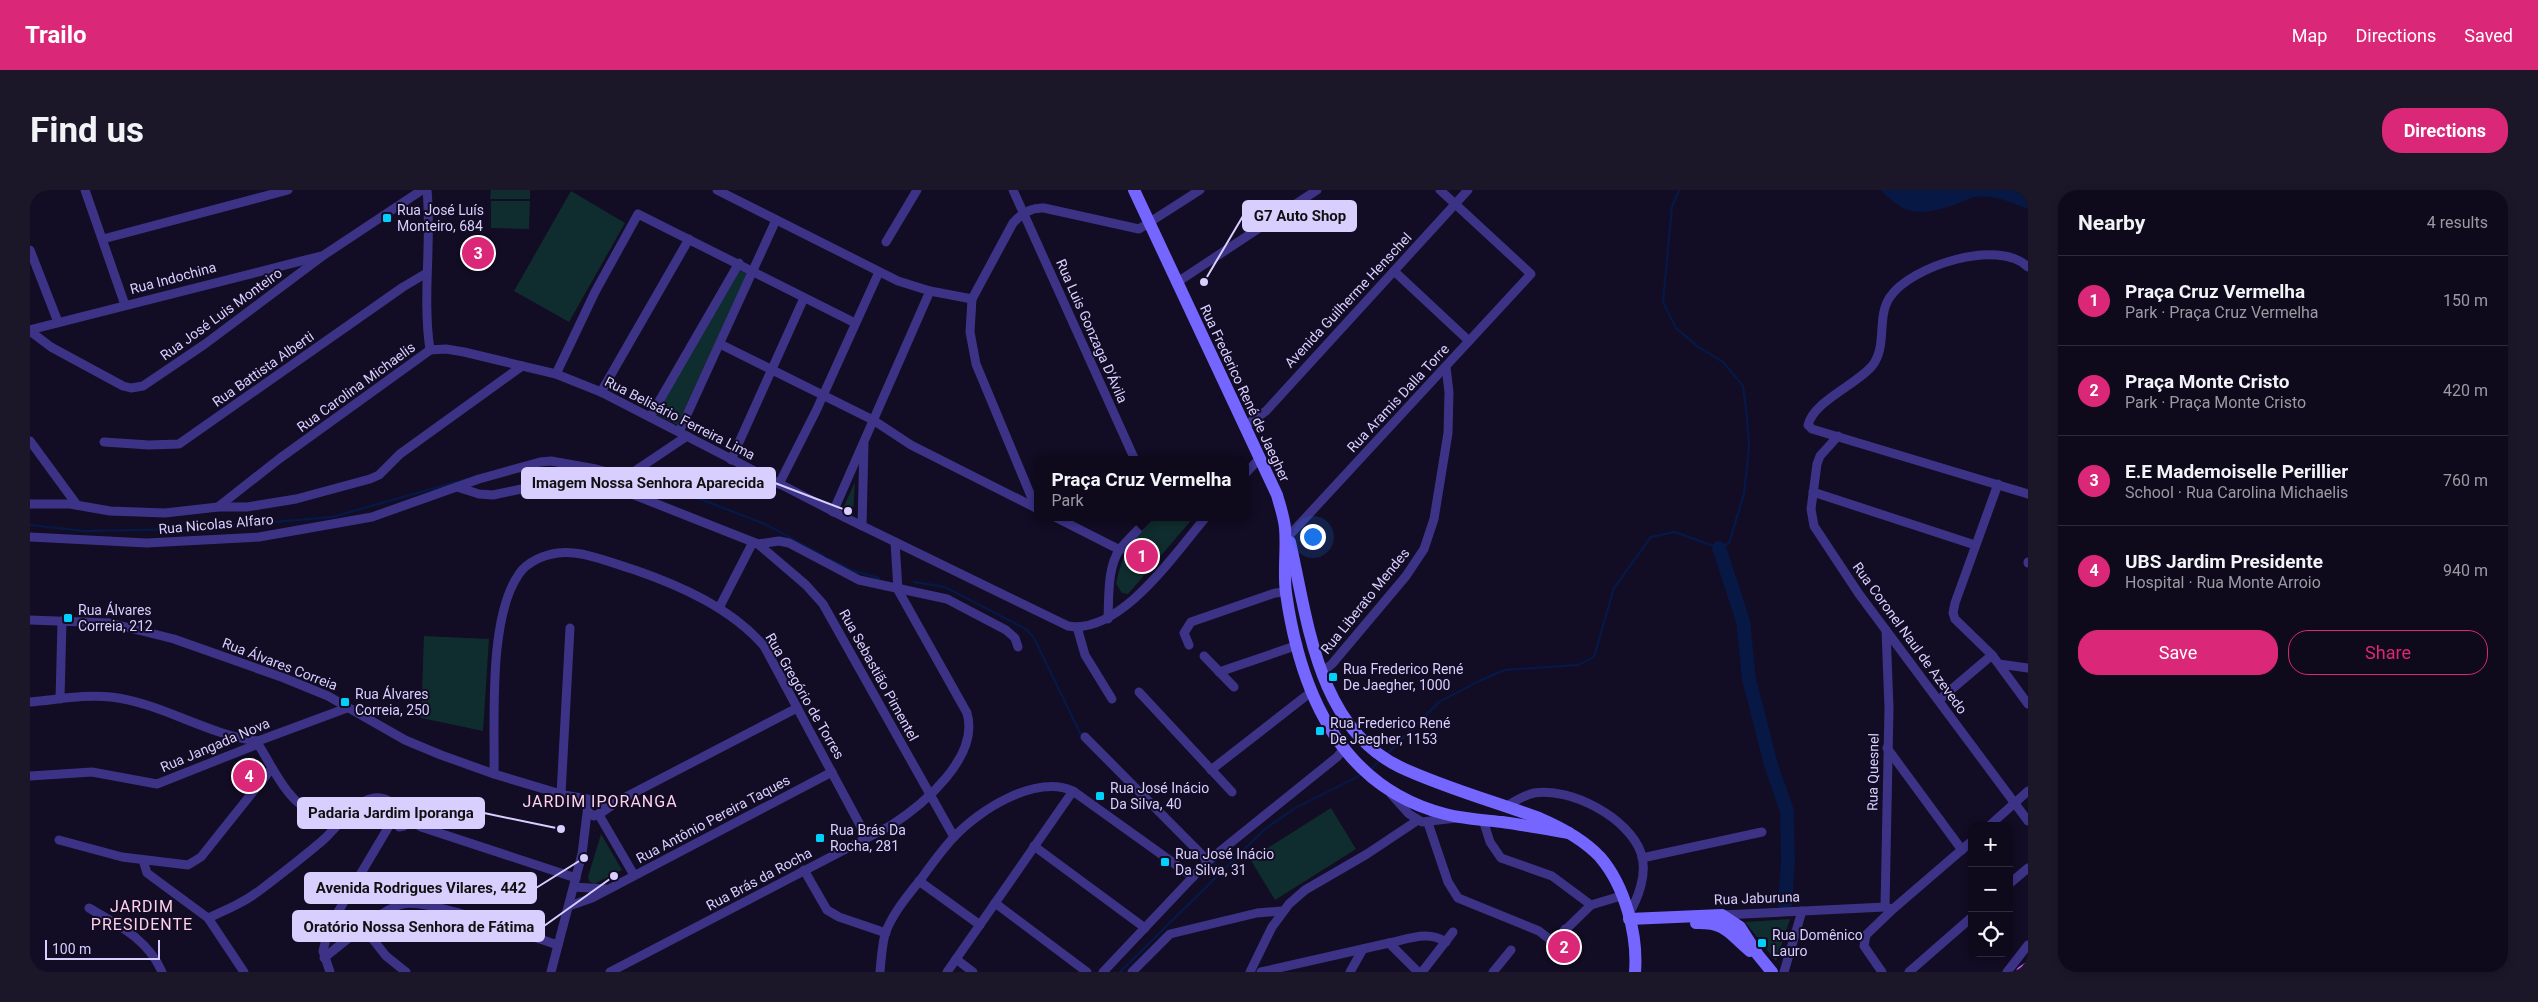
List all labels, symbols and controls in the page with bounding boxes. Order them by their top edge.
text: Trailo [25,21,87,49]
text: Map [2292,25,2327,46]
text: Directions [2355,25,2436,46]
text: Saved [2464,25,2513,46]
button: Directions [2382,108,2508,153]
text: Find us [30,110,144,151]
callout: G7 Auto Shop [1243,201,1356,231]
place label: Rua José Luís Monteiro, 684 [397,202,484,234]
text: G7 Auto Shop [1254,207,1346,225]
text: Nearby [2078,211,2145,235]
marker: Rua José Luís Monteiro, 684 [381,212,393,224]
text: 4 results [2427,213,2488,232]
street label: Avenida Guilherme Henschel [1281,229,1415,371]
pin: 3 [462,234,494,272]
street label: Rua Luis Gonzaga D'Ávila [1053,256,1132,406]
street label: Rua Indochina [128,259,218,297]
street label: Rua José Luis Monteiro [157,265,285,363]
text: Praça Cruz Vermelha [2125,280,2305,303]
text: 1 [2089,291,2099,310]
text: 150 m [2443,291,2488,310]
street label: Rua Frederico René de Jaegher [1197,302,1293,484]
text: Park · Praça Cruz Vermelha [2125,303,2319,322]
street label: Rua Battista Alberti [209,328,317,410]
street label: Rua Carolina Michaelis [294,339,418,435]
street label: Rua Aramis Dalla Torre [1344,341,1452,455]
text: Praça Monte Cristo [2125,370,2289,393]
street label: Rua Belisário Ferreira Lima [602,373,758,463]
text: 2 [2089,381,2099,400]
text: 420 m [2443,381,2488,400]
text: Park · Praça Monte Cristo [2125,393,2306,412]
popup [1034,456,1249,521]
text: E.E Mademoiselle Perillier [2125,460,2348,483]
callout: Imagem Nossa Senhora Aparecida [522,468,775,498]
text: Praça Cruz Vermelha [1051,468,1232,491]
text: 3 [2089,471,2099,490]
text: 760 m [2443,471,2488,490]
text: Imagem Nossa Senhora Aparecida [532,474,764,492]
text: School · Rua Carolina Michaelis [2125,483,2348,502]
text: Park [1051,491,1084,510]
street label: Rua Nicolas Alfaro [158,511,274,537]
your location [1300,524,1326,550]
pin: 1 [1126,537,1158,575]
street label: Rua Liberato Mendes [1317,545,1413,657]
text: UBS Jardim Presidente [2125,550,2323,573]
street label: Rua Coronel Naul de Azevedo [1850,559,1970,717]
text: 4 [2089,561,2099,580]
text: 940 m [2443,561,2488,580]
text: Hospital · Rua Monte Arroio [2125,573,2321,592]
place label: Rua Álvares Correia, 212 [78,601,153,634]
street label: Rua Sebastião Pimentel [836,606,922,744]
marker: Rua Álvares Correia, 212 [62,612,74,624]
street label: Rua Gregório de Torres [762,630,848,762]
button: Save [2078,630,2278,675]
button: Share [2288,630,2488,675]
street label: Rua Álvares Correia [220,634,340,693]
place label: Rua Frederico René De Jaegher, 1000 [1343,661,1464,693]
marker: Rua Frederico René De Jaegher, 1000 [1327,671,1339,683]
place label: Rua Álvares Correia, 250 [355,685,430,718]
marker: Rua Álvares Correia, 250 [339,696,351,708]
street label: Rua Jangada Nova [158,715,272,775]
place label: Rua Frederico René De Jaegher, 1153 [1330,715,1451,747]
marker: Rua Frederico René De Jaegher, 1153 [1314,725,1326,737]
street label: Rua Quesnel [1864,733,1882,811]
pin: 4 [233,757,265,795]
street label: Rua Antônio Pereira Taques [633,772,793,866]
place label: Rua José Inácio Da Silva, 40 [1110,780,1209,812]
marker: Rua José Inácio Da Silva, 40 [1094,790,1106,802]
district label: JARDIM IPORANGA [522,792,678,811]
callout: Padaria Jardim Iporanga [298,798,484,828]
text: Padaria Jardim Iporanga [308,804,474,822]
place label: Rua Brás Da Rocha, 281 [830,822,906,854]
map controls [1968,822,2013,957]
button: + [1968,822,2013,867]
marker: Rua Brás Da Rocha, 281 [814,832,826,844]
street label: Rua Brás da Rocha [704,844,814,914]
place label: Rua José Inácio Da Silva, 31 [1175,846,1274,878]
marker: Rua José Inácio Da Silva, 31 [1159,856,1171,868]
button: − [1968,867,2013,912]
callout: Avenida Rodrigues Vilares, 442 [305,873,536,903]
text: Avenida Rodrigues Vilares, 442 [316,879,527,897]
street label: Rua Jaburuna [1714,889,1800,907]
district label: JARDIM PRESIDENTE [91,897,193,934]
callout: Oratório Nossa Senhora de Fátima [293,911,544,941]
button: locate [1968,912,2013,957]
text: Oratório Nossa Senhora de Fátima [304,918,534,936]
place label: Rua Domênico Lauro [1772,927,1863,959]
pin: 2 [1548,928,1580,966]
scale bar [45,937,160,960]
marker: Rua Domênico Lauro [1756,937,1768,949]
text: 100 m [52,941,91,957]

